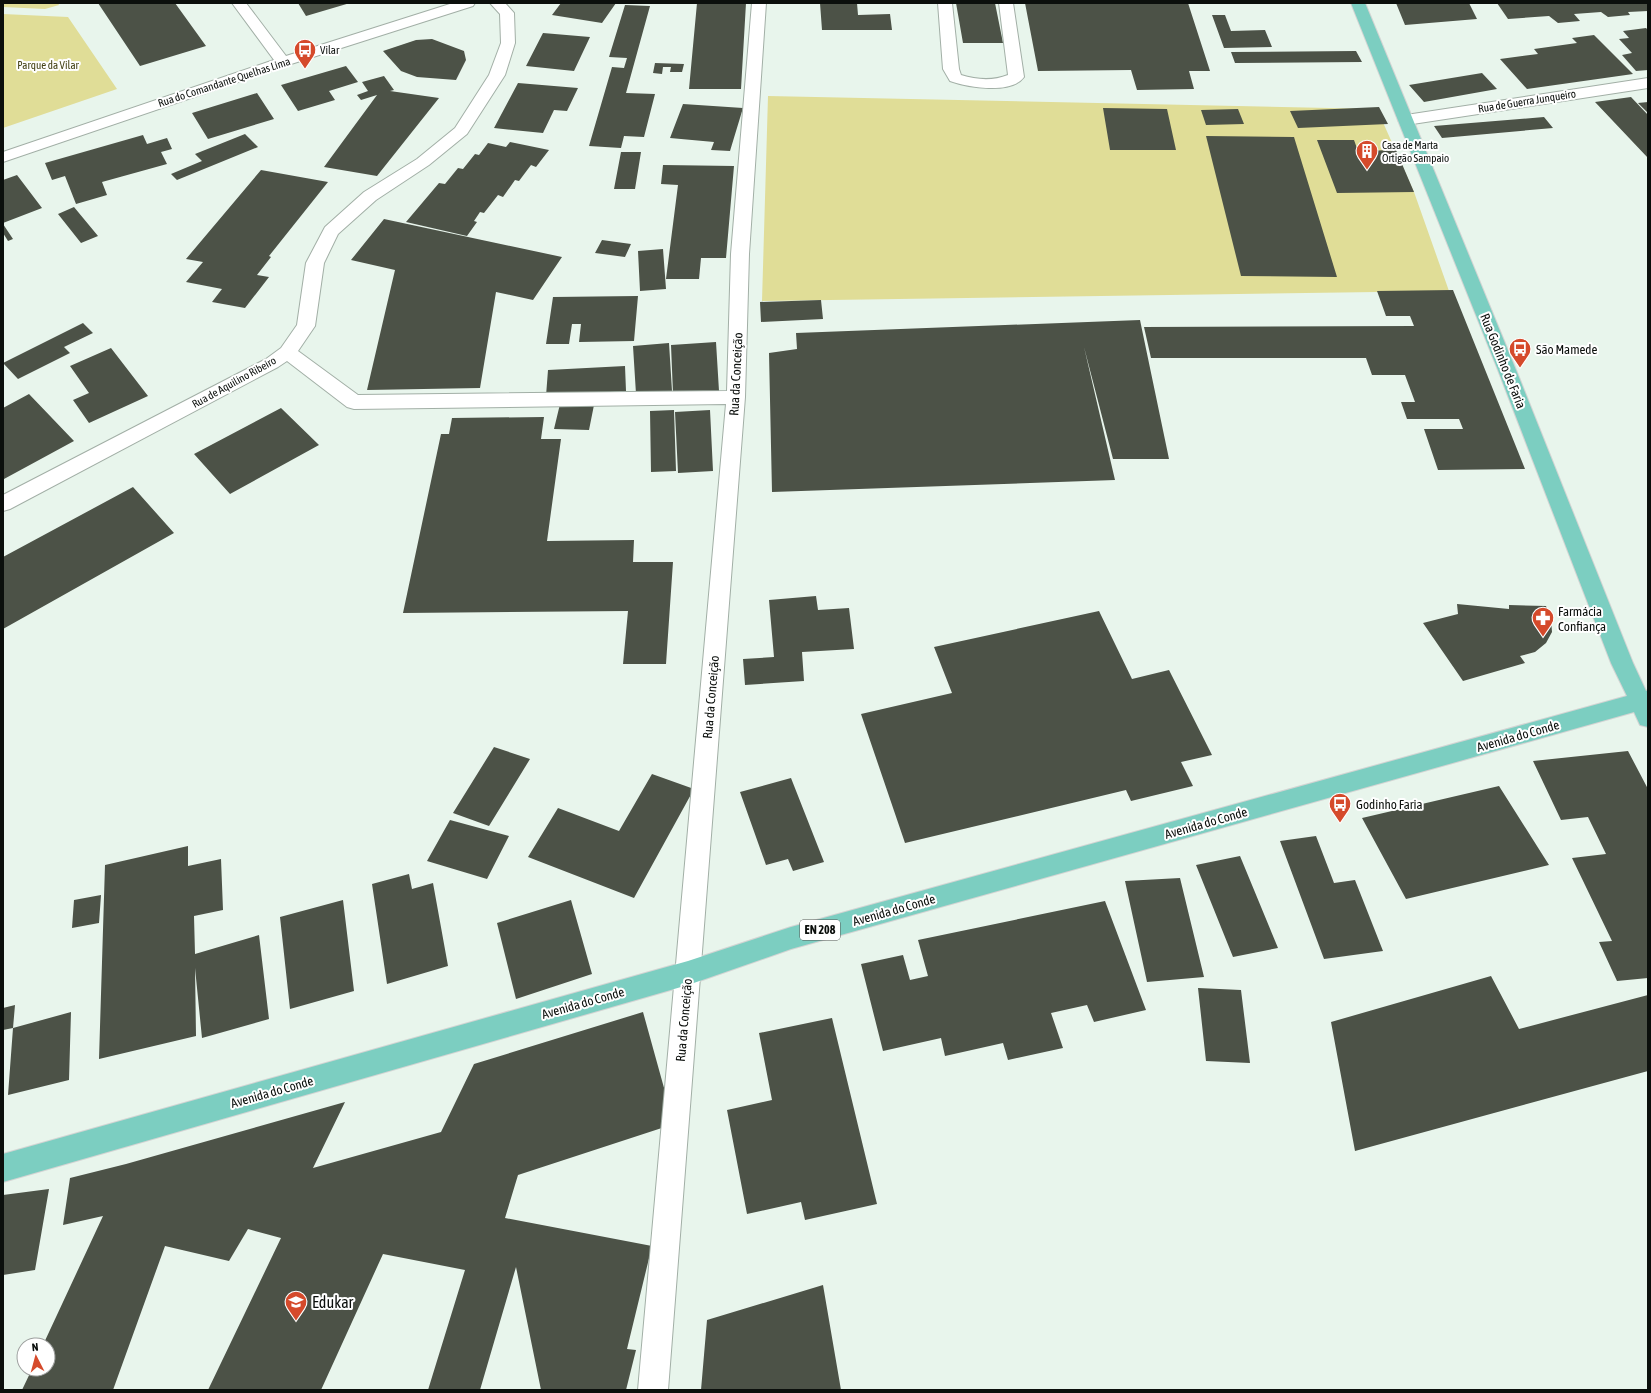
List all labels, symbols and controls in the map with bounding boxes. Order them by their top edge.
bus stop icon: Vilar [292,37,318,70]
place label: Vilar [320,44,340,56]
street label: Rua do Comandante Quelhas Lima [156,55,292,109]
park label: Parque da Vilar [17,59,80,71]
street label: Rua de Guerra Junqueiro [1477,87,1577,115]
building icon: Casa de Marta Ortigão Sampaio [1354,138,1380,171]
place label: Casa de Marta Ortigão Sampaio [1382,139,1449,164]
street label: Rua Godinho de Faria [1477,311,1529,411]
street label: Rua da Conceição [726,332,746,416]
bus stop icon: São Mamede [1507,336,1533,369]
place label: São Mamede [1536,342,1598,357]
street label: Rua de Aquilino Ribeiro [190,354,278,410]
place label: Farmácia Confiança [1558,604,1606,634]
pharmacy icon: Farmácia Confiança [1530,605,1556,638]
street label: Rua da Conceição [700,655,722,739]
street label: Avenida do Conde [1475,717,1561,755]
bus stop icon: Godinho Faria [1327,791,1353,824]
place label: Godinho Faria [1356,797,1423,812]
street label: Avenida do Conde [1163,804,1249,842]
street label: Avenida do Conde [851,891,937,929]
road number: EN 208 [800,920,840,940]
street label: Rua da Conceição [673,978,695,1062]
street label: Avenida do Conde [540,984,626,1022]
street label: Avenida do Conde [229,1073,315,1111]
school or university icon: Edukar [283,1289,309,1322]
place label: Edukar [312,1293,354,1311]
north arrow [16,1337,56,1377]
text: N [31,1341,39,1353]

